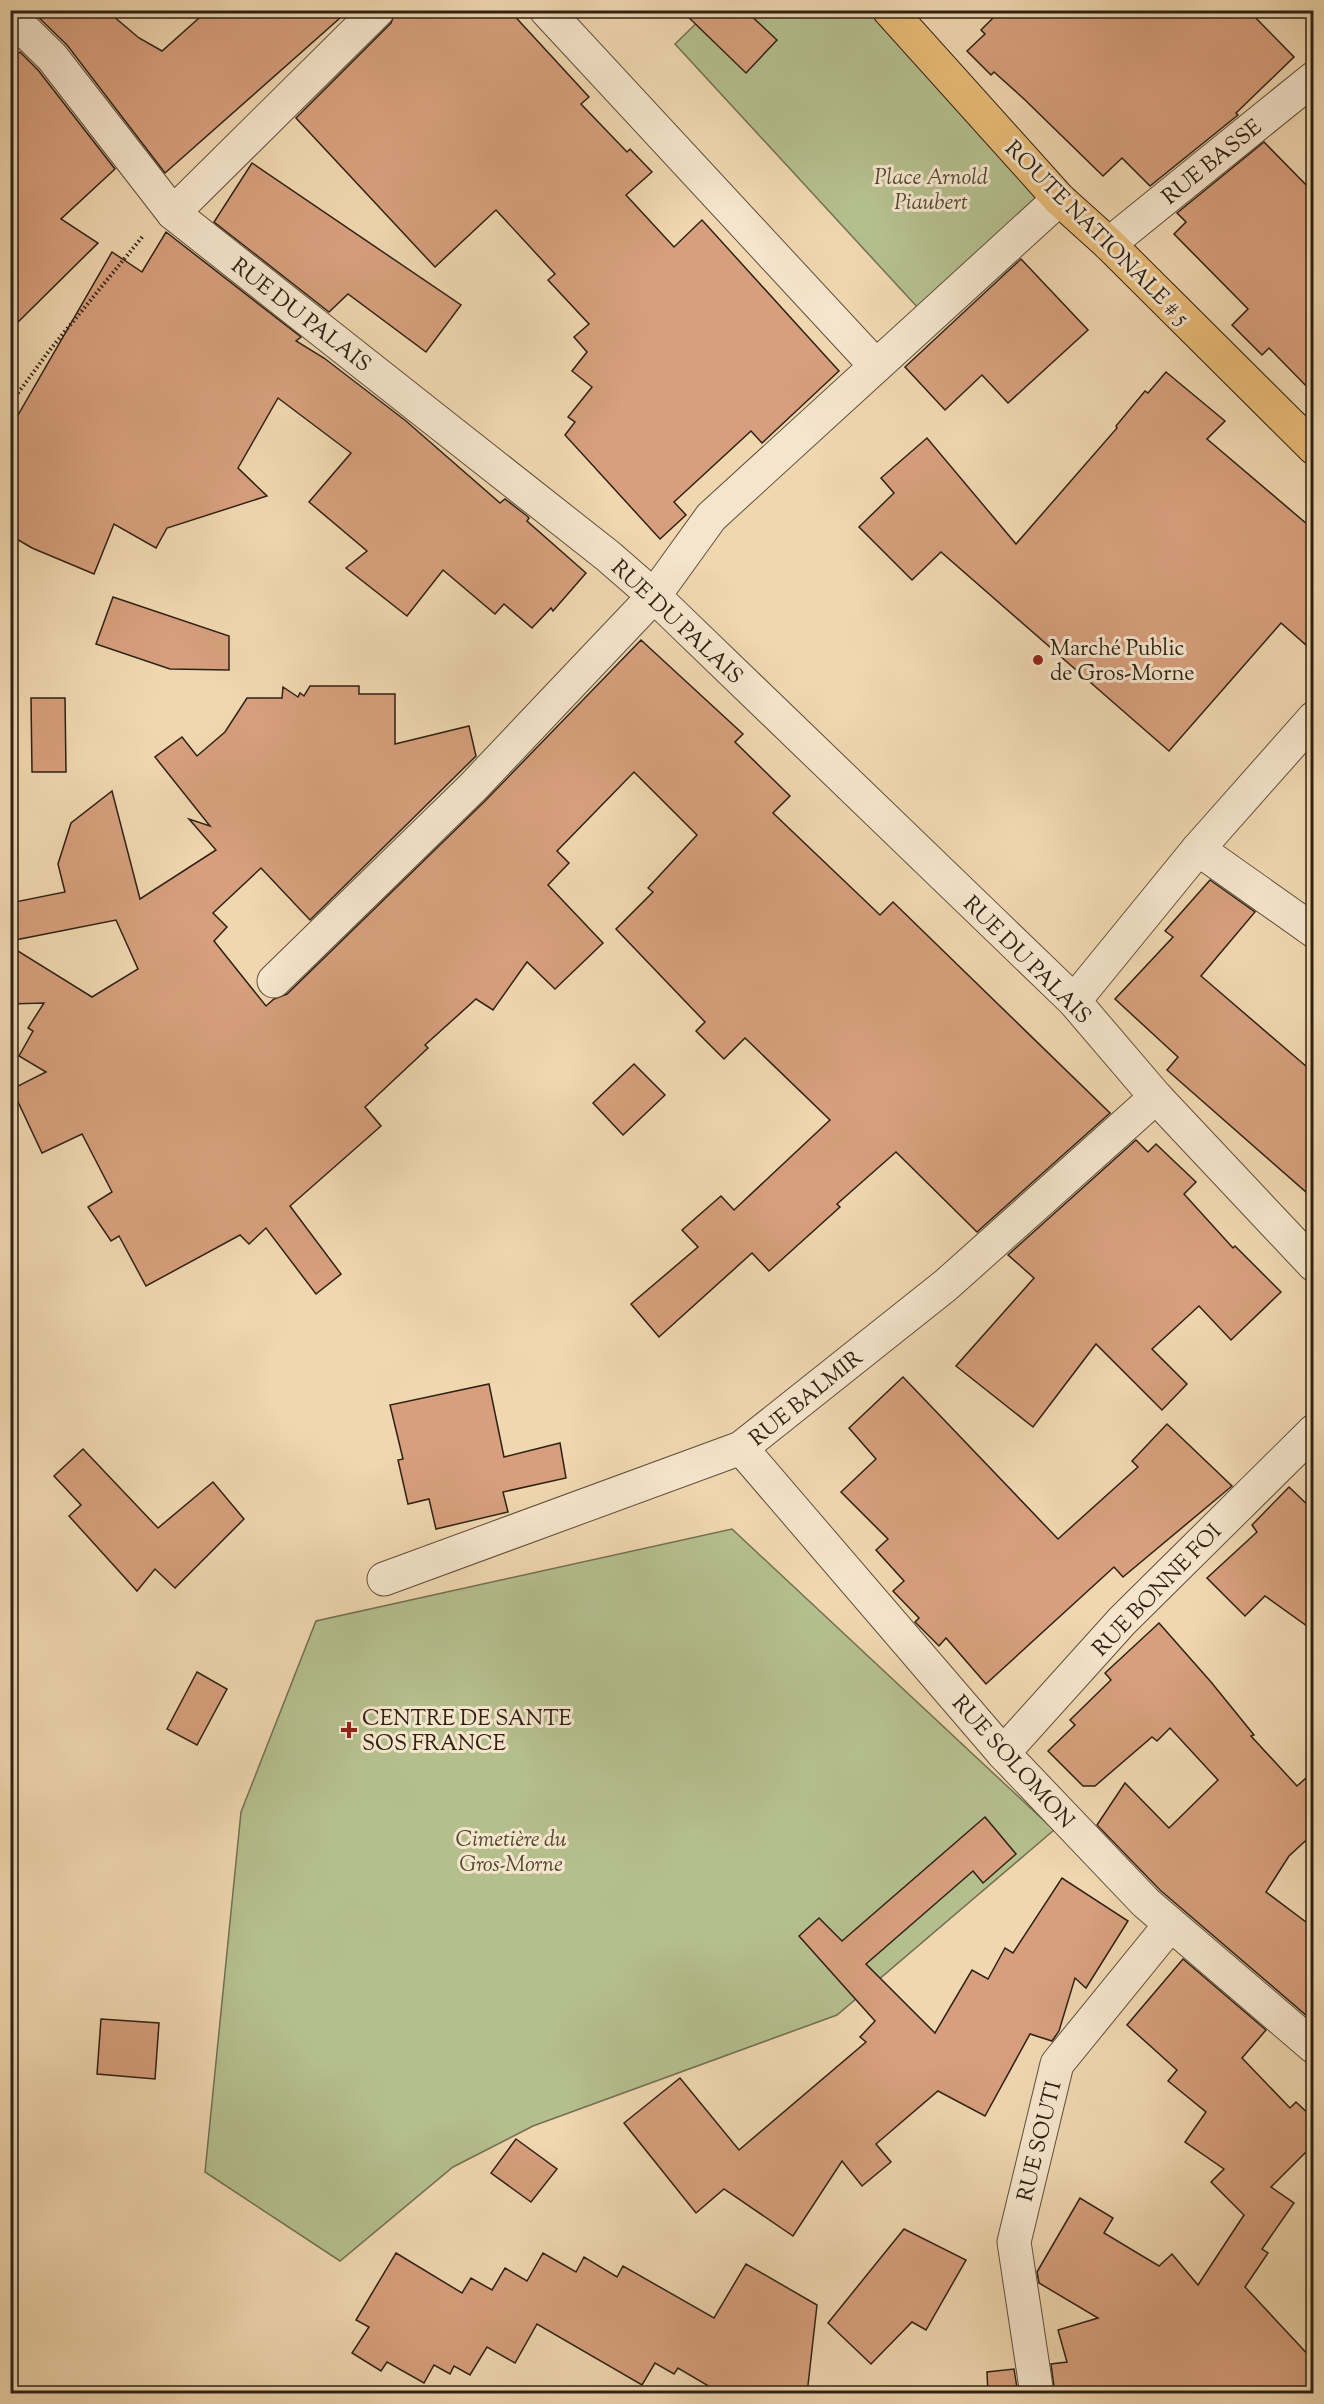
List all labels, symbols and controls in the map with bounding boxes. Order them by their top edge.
street label: RUE BASSE [1156,113,1270,214]
street label: ROUTE NATIONALE # 5 [996,134,1196,334]
park label: Place Arnold Piaubert [874,163,988,220]
street label: RUE DU PALAIS [223,251,377,381]
street label: RUE DU PALAIS [603,553,749,693]
place label: Marché Public de Gros-Morne [1050,634,1194,691]
marker: Marché Public de Gros-Morne [1031,653,1045,667]
street label: RUE DU PALAIS [954,890,1097,1033]
street label: RUE BALMIR [743,1343,871,1455]
street label: RUE BONNE FOI [1086,1517,1230,1665]
street label: RUE SOLOMON [943,1689,1081,1837]
place label: CENTRE DE SANTE SOS FRANCE [362,1704,572,1761]
marker: CENTRE DE SANTE SOS FRANCE [340,1721,358,1739]
park label: Cimetière du Gros-Morne [455,1825,567,1882]
street label: RUE SOUTI [1011,2078,1071,2205]

